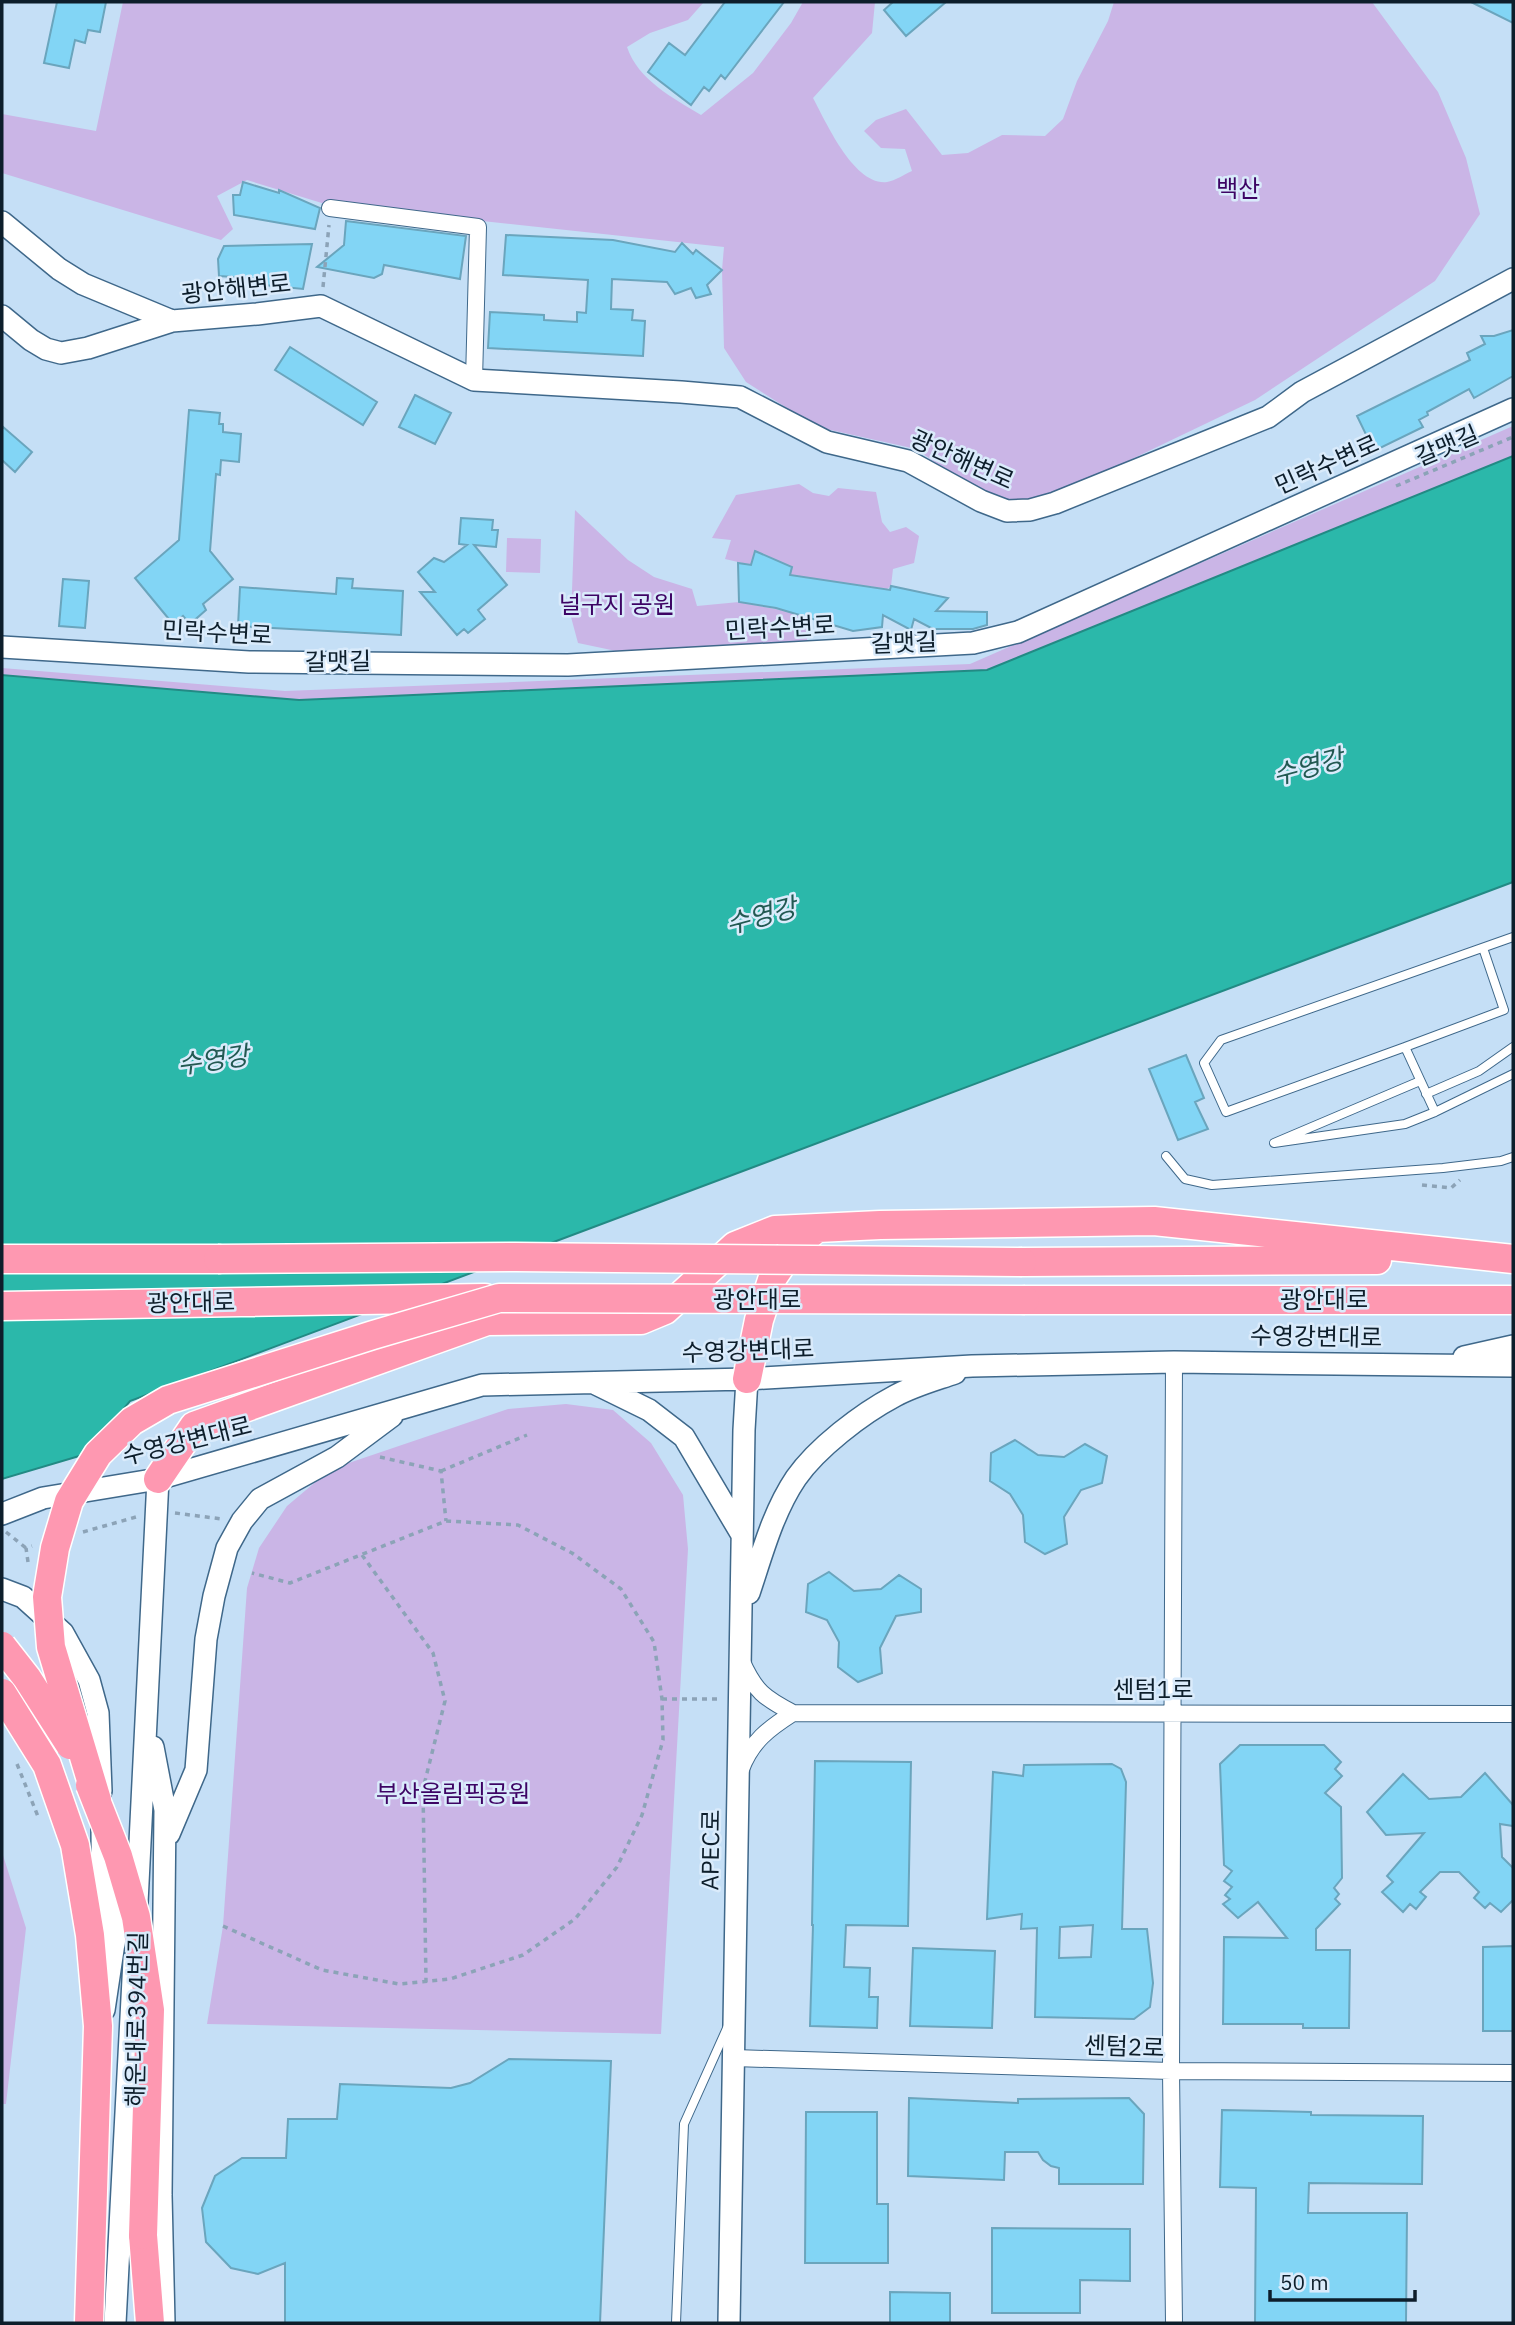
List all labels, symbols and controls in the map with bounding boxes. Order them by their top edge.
park label: 백산 [1216,172,1260,204]
street label: 광안해변로 [179,266,292,310]
street label: 갈맷길 [1410,417,1483,473]
street label: 광안해변로 [905,422,1019,496]
street label: 민락수변로 [1270,427,1384,501]
park label: 널구지 공원 [559,588,675,620]
street label: 민락수변로 [724,608,836,646]
street label: 민락수변로 [161,613,273,651]
street label: 갈맷길 [870,625,938,659]
street label: 갈맷길 [305,644,371,678]
water label: 수영강 [1269,740,1350,792]
water label: 수영강 [722,889,803,941]
water label: 수영강 [175,1037,254,1081]
street label: 광안대로 [713,1283,801,1315]
street label: 광안대로 [1280,1283,1368,1315]
street label: 광안대로 [147,1285,235,1319]
street label: 수영강변대로 [1250,1319,1383,1353]
street label: 수영강변대로 [681,1332,815,1368]
street label: 수영강변대로 [119,1408,255,1472]
street label: 센텀1로 [1113,1673,1193,1705]
park label: 부산올림픽공원 [376,1777,530,1809]
street label: APEC로 [693,1809,727,1891]
street label: 해운대로394번길 [118,1931,154,2107]
street label: 센텀2로 [1083,2029,1165,2063]
scale bar [1270,2258,1415,2302]
text: 50 m [1280,2268,1329,2296]

